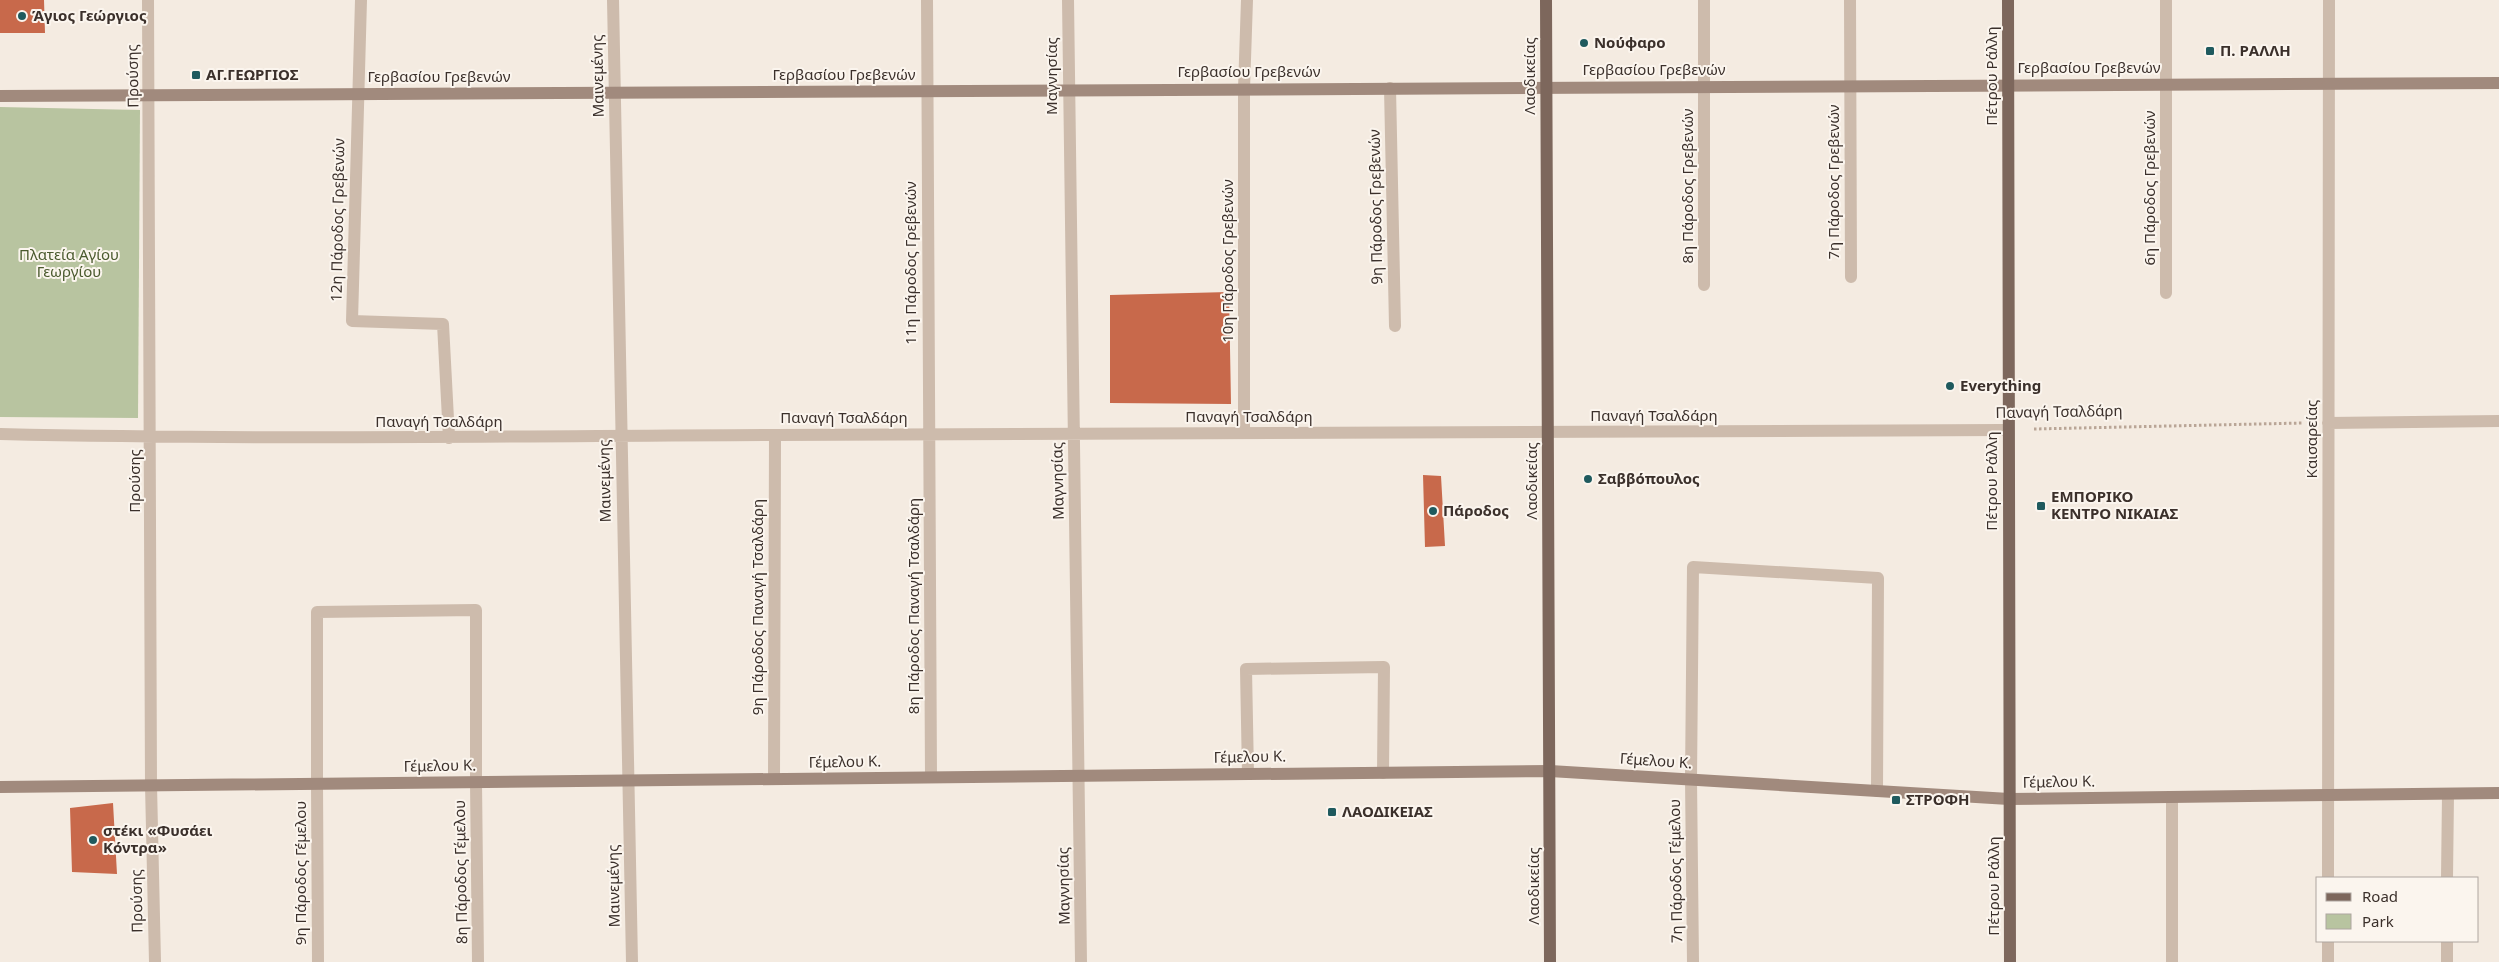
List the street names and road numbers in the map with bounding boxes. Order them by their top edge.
street label: Πέτρου Ράλλη [1981,26,2001,126]
street label: Μαινεμένης [586,34,608,118]
street label: Μαγνησίας [1041,37,1061,115]
street label: Λαοδικείας [1519,37,1539,115]
street label: Προύσης [121,44,143,108]
street label: Γερβασίου Γρεβενών [2018,57,2161,77]
street label: Γερβασίου Γρεβενών [1583,59,1726,79]
street label: Γερβασίου Γρεβενών [1178,61,1321,81]
street label: Γερβασίου Γρεβενών [773,64,916,84]
street label: Γερβασίου Γρεβενών [368,66,511,86]
street label: 7η Πάροδος Γρεβενών [1823,104,1843,260]
street label: 8η Πάροδος Γρεβενών [1677,108,1697,264]
street label: 6η Πάροδος Γρεβενών [2139,110,2159,266]
street label: 9η Πάροδος Γρεβενών [1364,129,1386,285]
street label: 12η Πάροδος Γρεβενών [326,138,348,302]
street label: 10η Πάροδος Γρεβενών [1217,179,1237,343]
street label: 11η Πάροδος Γρεβενών [900,181,920,345]
street label: Παναγή Τσαλδάρη [1995,400,2123,422]
street label: Καισαρείας [2301,400,2321,478]
street label: Παναγή Τσαλδάρη [1590,405,1718,425]
street label: Παναγή Τσαλδάρη [1185,406,1313,426]
street label: Παναγή Τσαλδάρη [780,407,908,427]
street label: Παναγή Τσαλδάρη [375,411,503,431]
street label: Πέτρου Ράλλη [1981,431,2001,531]
street label: Μαινεμένης [593,439,615,523]
street label: Μαγνησίας [1046,442,1068,520]
street label: Λαοδικείας [1521,442,1541,520]
street label: Προύσης [124,449,144,513]
street label: 8η Πάροδος Παναγή Τσαλδάρη [903,498,923,714]
street label: 9η Πάροδος Παναγή Τσαλδάρη [747,499,767,715]
street label: Γέμελου Κ. [1214,745,1286,767]
street label: Γέμελου Κ. [1619,747,1693,773]
street label: Γέμελου Κ. [809,750,881,772]
street label: Γέμελου Κ. [404,754,476,776]
street label: Γέμελου Κ. [2023,770,2095,792]
street label: 7η Πάροδος Γέμελου [1664,799,1686,943]
street label: 8η Πάροδος Γέμελου [449,800,471,944]
street label: 9η Πάροδος Γέμελου [290,801,310,945]
street label: Πέτρου Ράλλη [1983,836,2003,936]
street label: Μαινεμένης [602,844,624,928]
street label: Μαγνησίας [1052,847,1074,925]
street label: Λαοδικείας [1523,847,1543,925]
street label: Προύσης [125,869,147,933]

